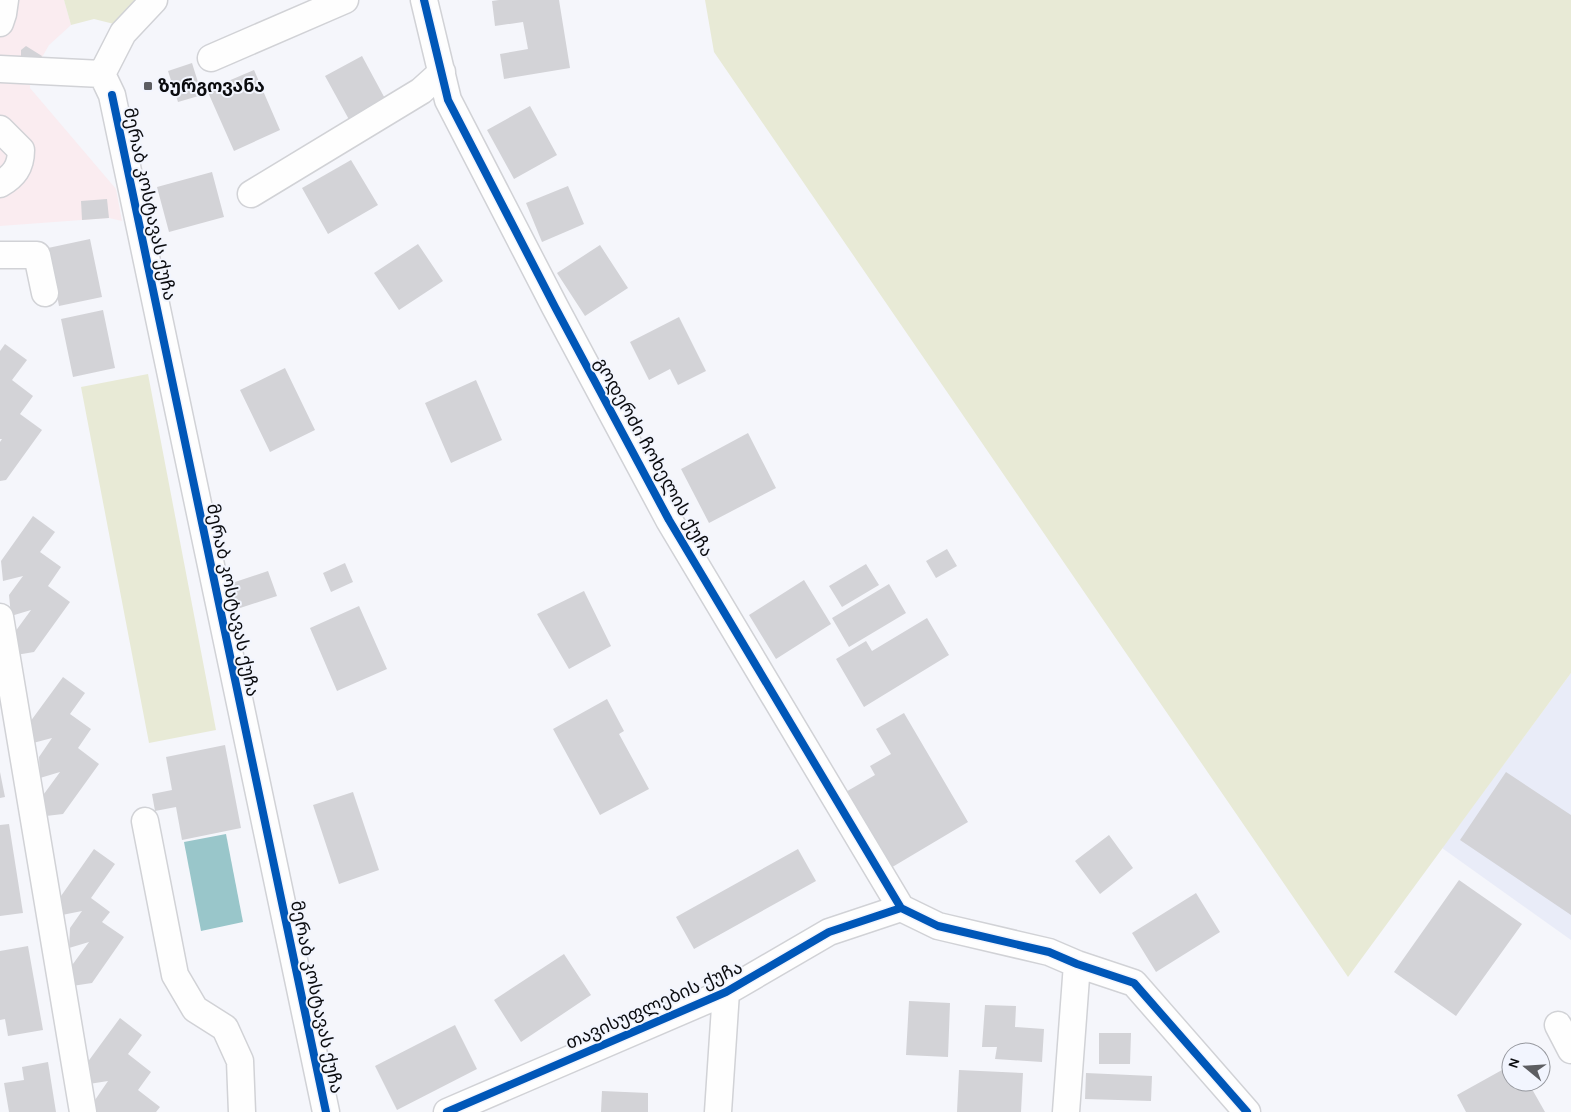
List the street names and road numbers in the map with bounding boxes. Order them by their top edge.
street label: მერაბ კოსტავას ქუჩა [119,106,181,302]
street label: გოდერძი ჩოხელის ქუჩა [590,353,718,561]
street label: მერაბ კოსტავას ქუჩა [202,502,264,698]
street label: მერაბ კოსტავას ქუჩა [286,899,348,1095]
street label: თავისუფლების ქუჩა [562,956,746,1054]

